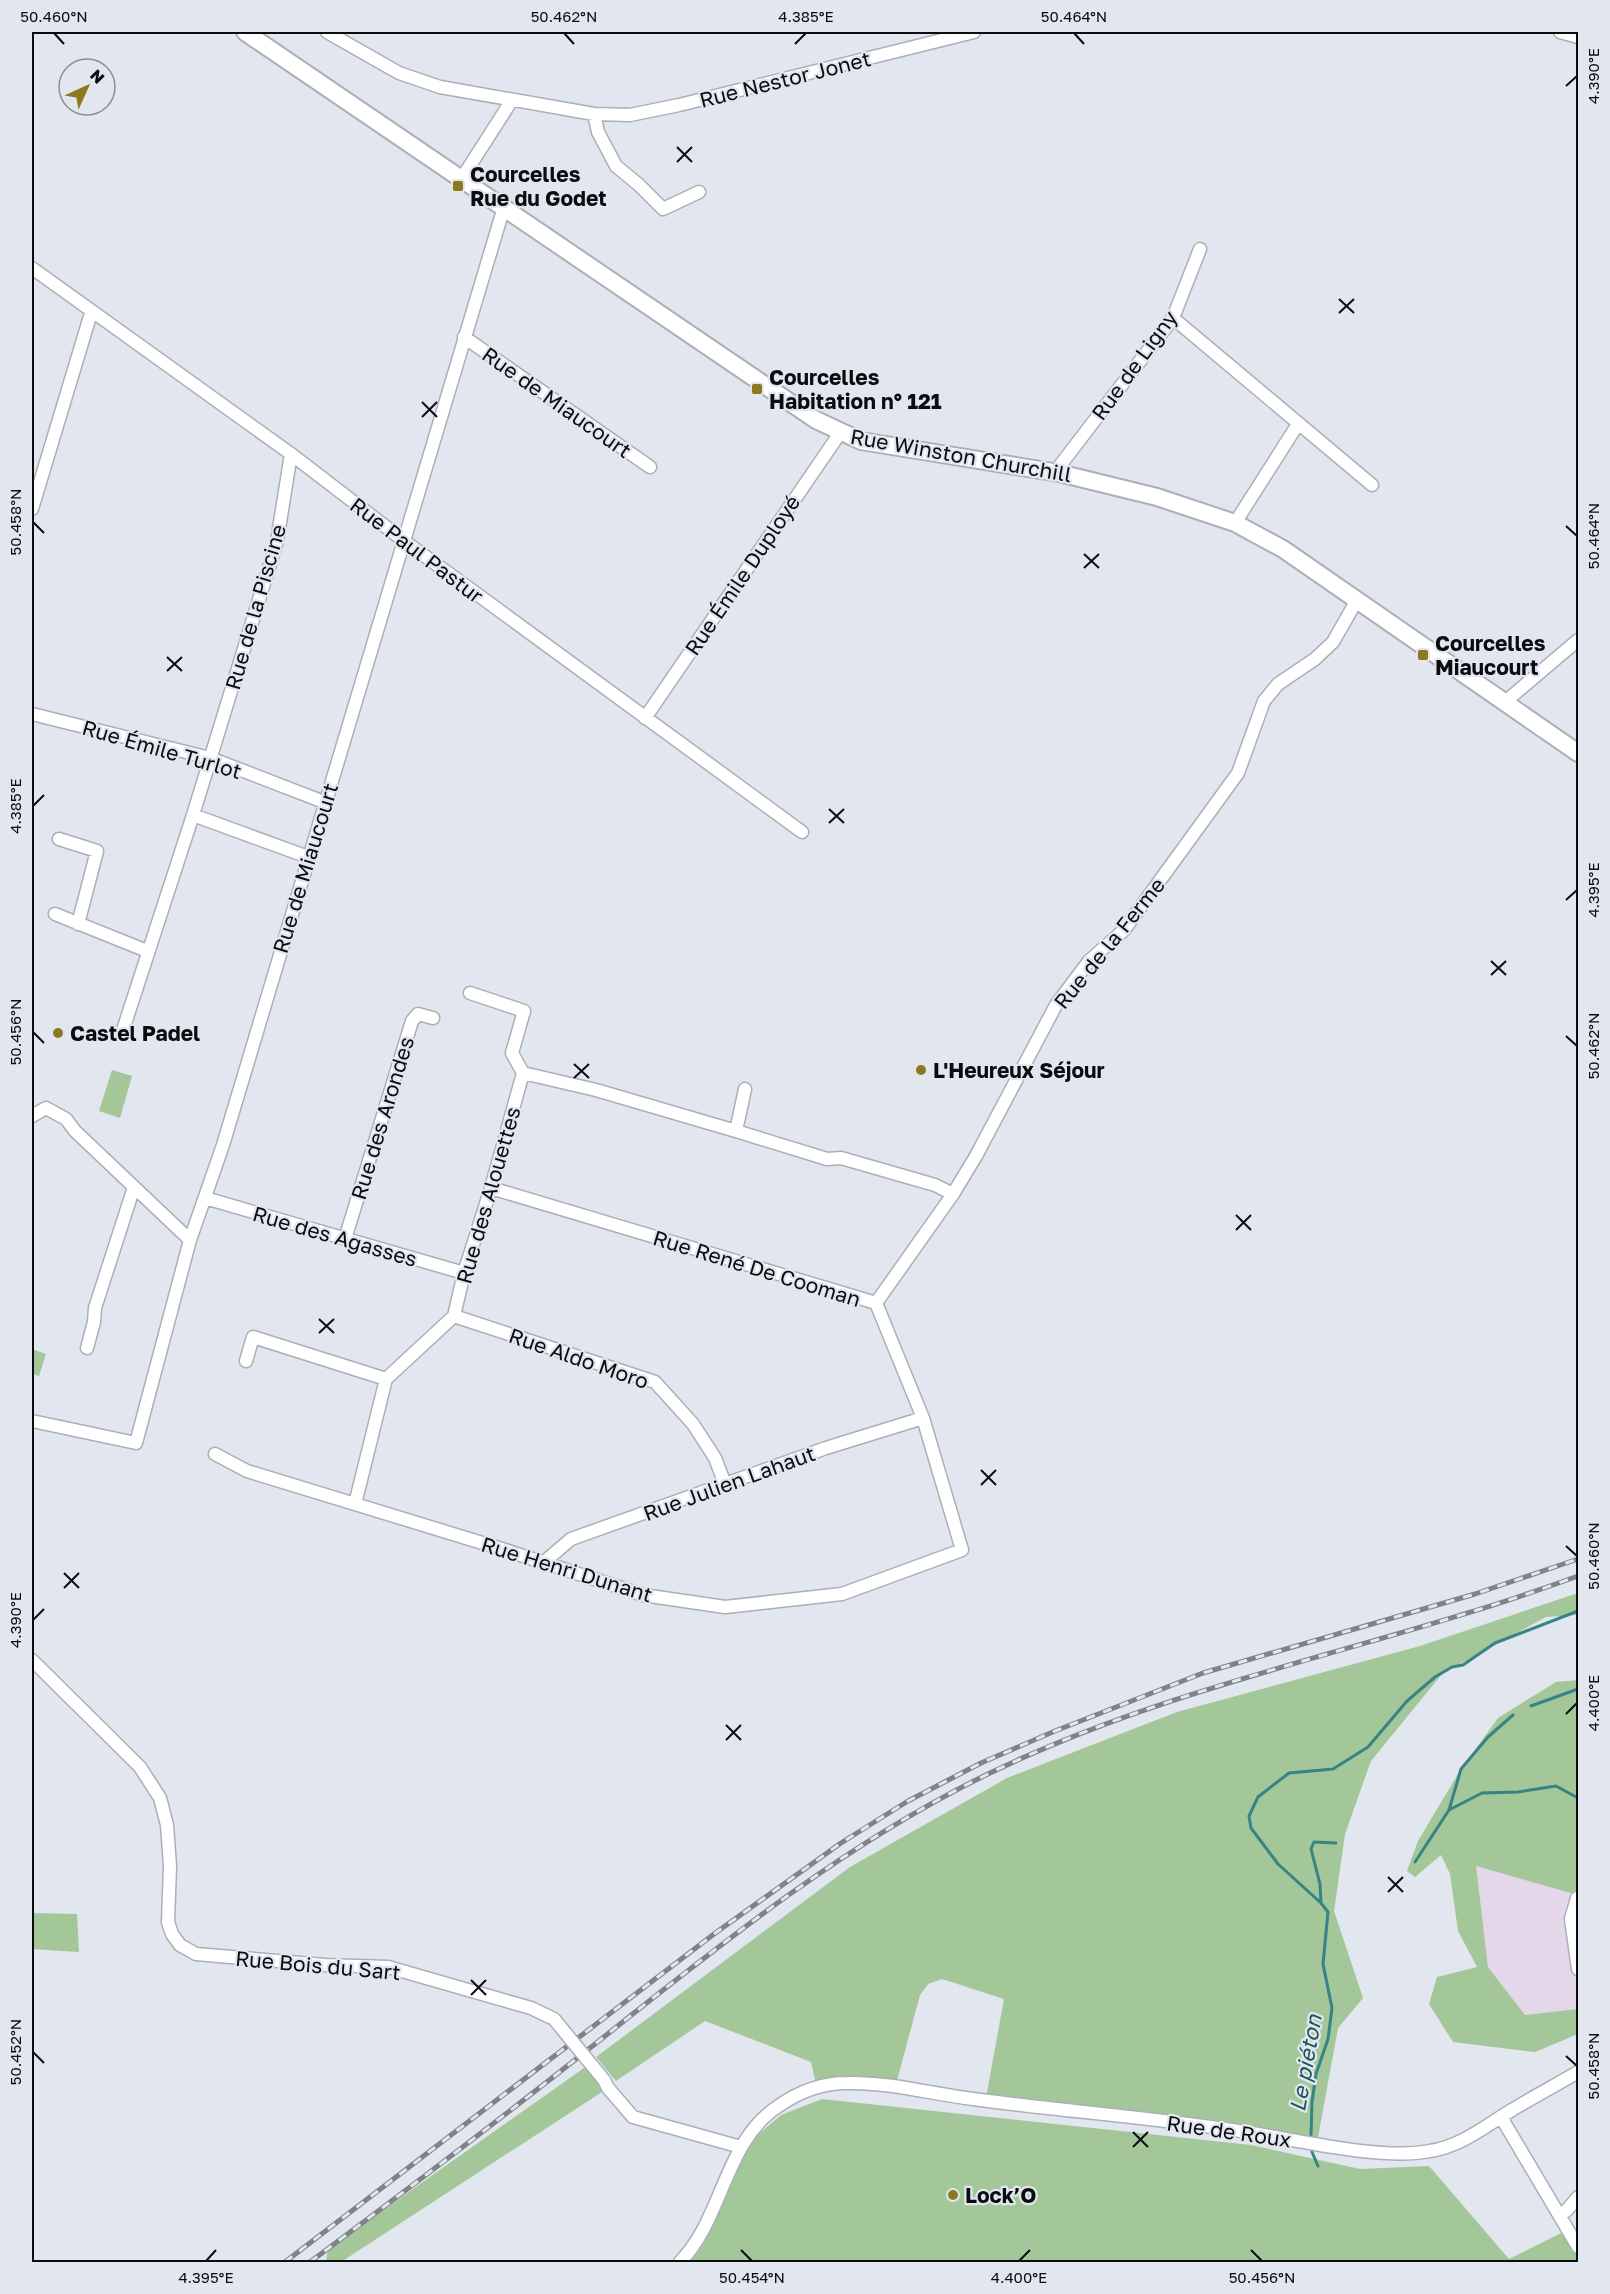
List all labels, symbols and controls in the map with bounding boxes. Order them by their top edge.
text: 50.460°N [20,7,88,25]
text: 50.462°N [531,7,597,25]
text: 4.385°E [778,7,834,25]
text: 50.464°N [1041,7,1107,25]
street label: Rue Nestor Jonet [697,45,873,113]
text: 4.390°E [1584,48,1602,104]
north arrow [57,57,117,117]
text: N [86,65,109,88]
place label: Courcelles Rue du Godet [470,161,607,211]
marker: Courcelles Rue du Godet [451,179,465,193]
street label: Rue de Ligny [1086,305,1183,425]
street label: Rue de Miaucourt [477,341,637,463]
place label: Courcelles Habitation n° 121 [769,364,942,414]
marker: Courcelles Habitation n° 121 [750,382,764,396]
street label: Rue Winston Churchill [848,423,1074,487]
text: 50.458°N [6,489,24,555]
street label: Rue Émile Duployé [679,490,805,660]
street label: Rue Paul Pastur [345,491,489,609]
text: 50.464°N [1584,503,1602,569]
street label: Rue de la Piscine [219,521,291,693]
place label: Courcelles Miaucourt [1435,630,1546,680]
marker: Courcelles Miaucourt [1416,648,1430,662]
street label: Rue Émile Turlot [79,714,245,784]
text: 4.385°E [6,778,24,834]
street label: Rue de Miaucourt [267,780,343,956]
text: 4.395°E [1584,862,1602,918]
street label: Rue de la Ferme [1048,872,1170,1014]
text: 50.456°N [6,999,24,1065]
text: 50.462°N [1584,1013,1602,1079]
place label: Castel Padel [70,1020,200,1046]
marker: Castel Padel [51,1026,65,1040]
street label: Rue des Arondes [345,1033,419,1203]
place label: L'Heureux Séjour [933,1057,1105,1083]
marker: L'Heureux Séjour [914,1063,928,1077]
street label: Rue des Alouettes [450,1103,526,1287]
street label: Rue des Agasses [250,1200,420,1272]
street label: Rue René De Cooman [650,1224,864,1312]
street label: Rue Aldo Moro [506,1322,652,1394]
street label: Rue Julien Lahaut [640,1440,818,1526]
text: 50.460°N [1584,1522,1602,1590]
street label: Rue Henri Dunant [478,1531,656,1607]
text: 4.390°E [6,1592,24,1648]
text: 4.400°E [1584,1675,1602,1731]
street label: Rue Bois du Sart [234,1945,402,1985]
water label: Le piéton [1283,2011,1327,2114]
text: 50.452°N [6,2019,24,2085]
text: 50.458°N [1584,2033,1602,2099]
street label: Rue de Roux [1165,2109,1293,2153]
place label: Lock’O [965,2182,1037,2208]
marker: Lock’O [946,2188,960,2202]
text: 4.395°E [178,2268,234,2286]
text: 50.454°N [719,2268,785,2286]
text: 4.400°E [991,2268,1047,2286]
text: 50.456°N [1229,2268,1295,2286]

